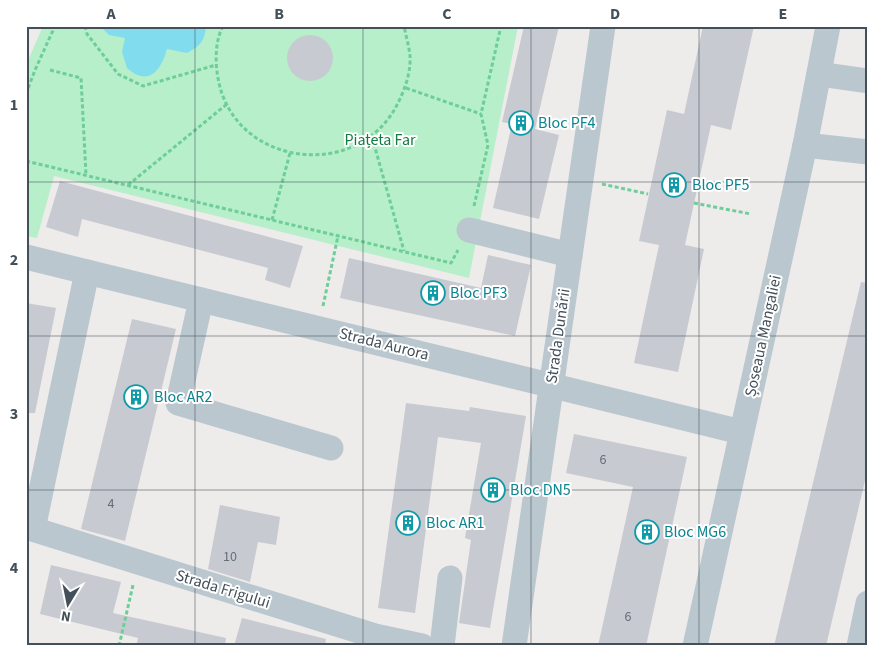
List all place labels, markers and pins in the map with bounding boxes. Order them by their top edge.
building icon: Bloc PF4 [508,110,534,136]
place label: Bloc PF4 [538,112,596,134]
building icon: Bloc PF5 [661,172,687,198]
place label: Bloc PF5 [692,174,750,196]
building icon: Bloc PF3 [420,280,446,306]
place label: Bloc PF3 [450,282,508,304]
building icon: Bloc AR2 [123,384,149,410]
place label: Bloc AR2 [154,386,212,408]
building icon: Bloc DN5 [480,477,506,503]
place label: Bloc DN5 [510,479,571,501]
building icon: Bloc AR1 [395,510,421,536]
place label: Bloc AR1 [426,512,484,534]
building icon: Bloc MG6 [634,519,660,545]
place label: Bloc MG6 [664,521,726,543]

